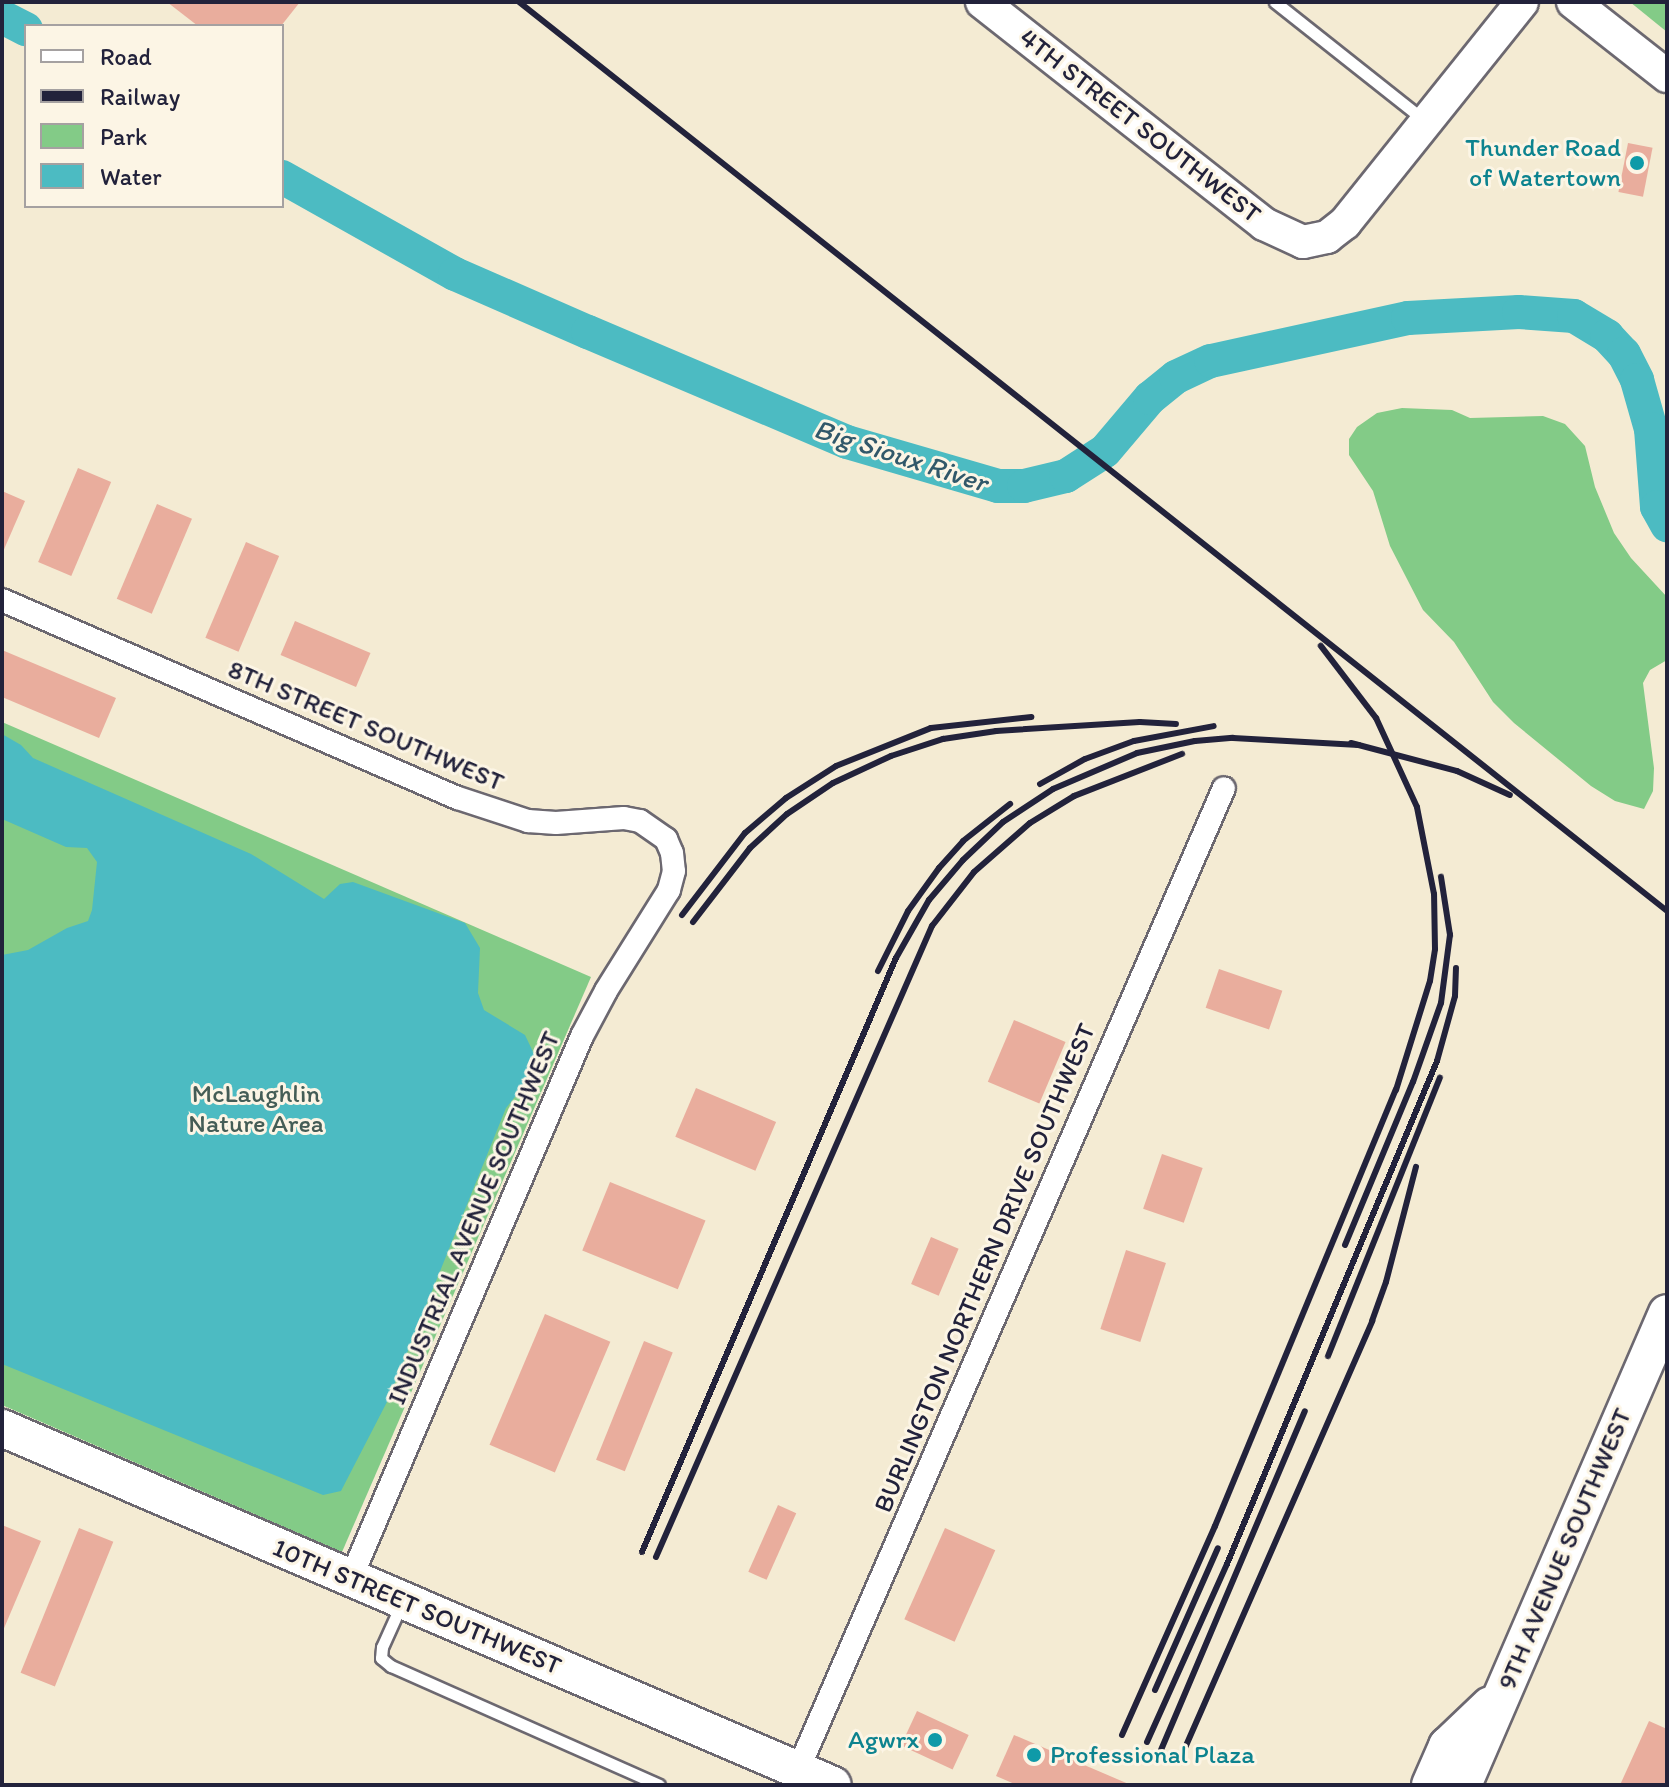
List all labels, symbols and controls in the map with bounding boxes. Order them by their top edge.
street label: 4TH STREET SOUTHWEST [1013,22,1267,230]
legend [24,24,284,208]
text: Road [100,42,152,71]
text: Railway [100,82,180,111]
text: Park [100,122,147,151]
place label: Thunder Road of Watertown [1466,132,1621,194]
marker: Thunder Road of Watertown [1628,154,1646,172]
text: Water [100,162,162,191]
water label: Big Sioux River [810,411,992,499]
street label: 8TH STREET SOUTHWEST [224,654,508,798]
street label: BURLINGTON NORTHERN DRIVE SOUTHWEST [867,1018,1103,1518]
street label: INDUSTRIAL AVENUE SOUTHWEST [381,1027,567,1409]
park label: McLaughlin Nature Area [188,1078,324,1140]
street label: 9TH AVENUE SOUTHWEST [1492,1404,1638,1694]
street label: 10TH STREET SOUTHWEST [268,1532,566,1682]
place label: Agwrx [848,1724,919,1756]
marker: Agwrx [926,1731,944,1749]
place label: Professional Plaza [1050,1739,1254,1771]
marker: Professional Plaza [1025,1746,1043,1764]

